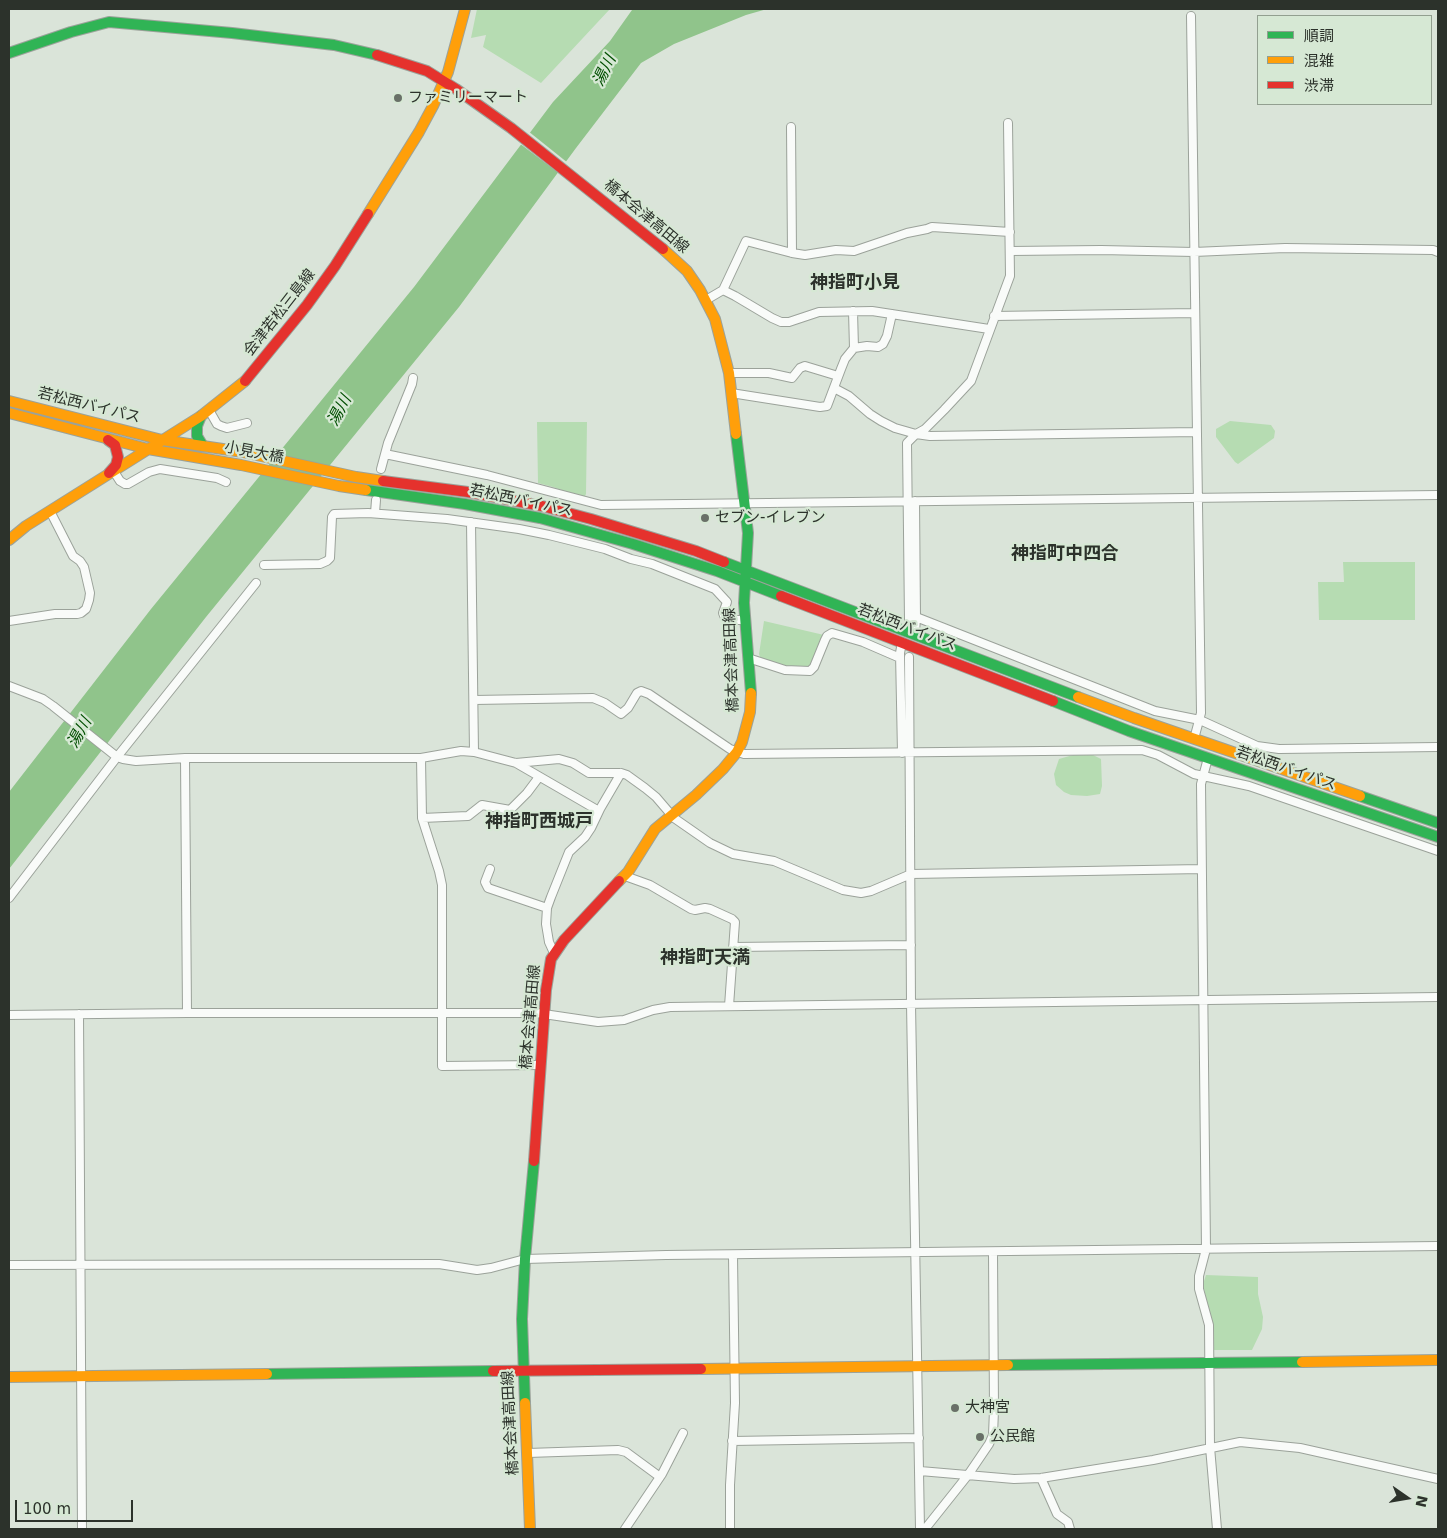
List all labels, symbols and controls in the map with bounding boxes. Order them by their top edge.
legend [1257,15,1432,105]
text: 順調 [1304,27,1334,45]
water label: 湯川 [589,52,621,90]
text: 混雑 [1304,52,1334,70]
text: 渋滞 [1304,77,1334,95]
place label: ファミリーマート [408,89,528,107]
marker: ファミリーマート [392,92,404,104]
street label: 橋本会津高田線 [600,176,692,258]
street label: 会津若松三島線 [241,266,319,360]
district label: 神指町小見 [810,272,900,294]
street label: 若松西バイパス [36,385,142,427]
water label: 湯川 [324,392,356,430]
street label: 小見大橋 [223,438,285,468]
street label: 若松西バイパス [468,481,574,521]
place label: セブン-イレブン [715,509,825,527]
marker: セブン-イレブン [699,512,711,524]
district label: 神指町中四合 [1011,543,1119,565]
street label: 若松西バイパス [855,601,959,655]
street label: 橋本会津高田線 [721,607,743,713]
water label: 湯川 [64,714,96,752]
street label: 若松西バイパス [1233,743,1339,795]
district label: 神指町西城戸 [485,811,593,833]
district label: 神指町天満 [660,947,750,969]
street label: 橋本会津高田線 [517,964,545,1070]
street label: 橋本会津高田線 [499,1370,523,1476]
place label: 大神宮 [965,1399,1010,1417]
marker: 大神宮 [949,1402,961,1414]
place label: 公民館 [990,1428,1035,1446]
marker: 公民館 [974,1431,986,1443]
north arrow [1382,1473,1432,1523]
scale bar [18,1490,135,1522]
text: N [1413,1494,1431,1509]
text: 100 m [23,1500,71,1518]

